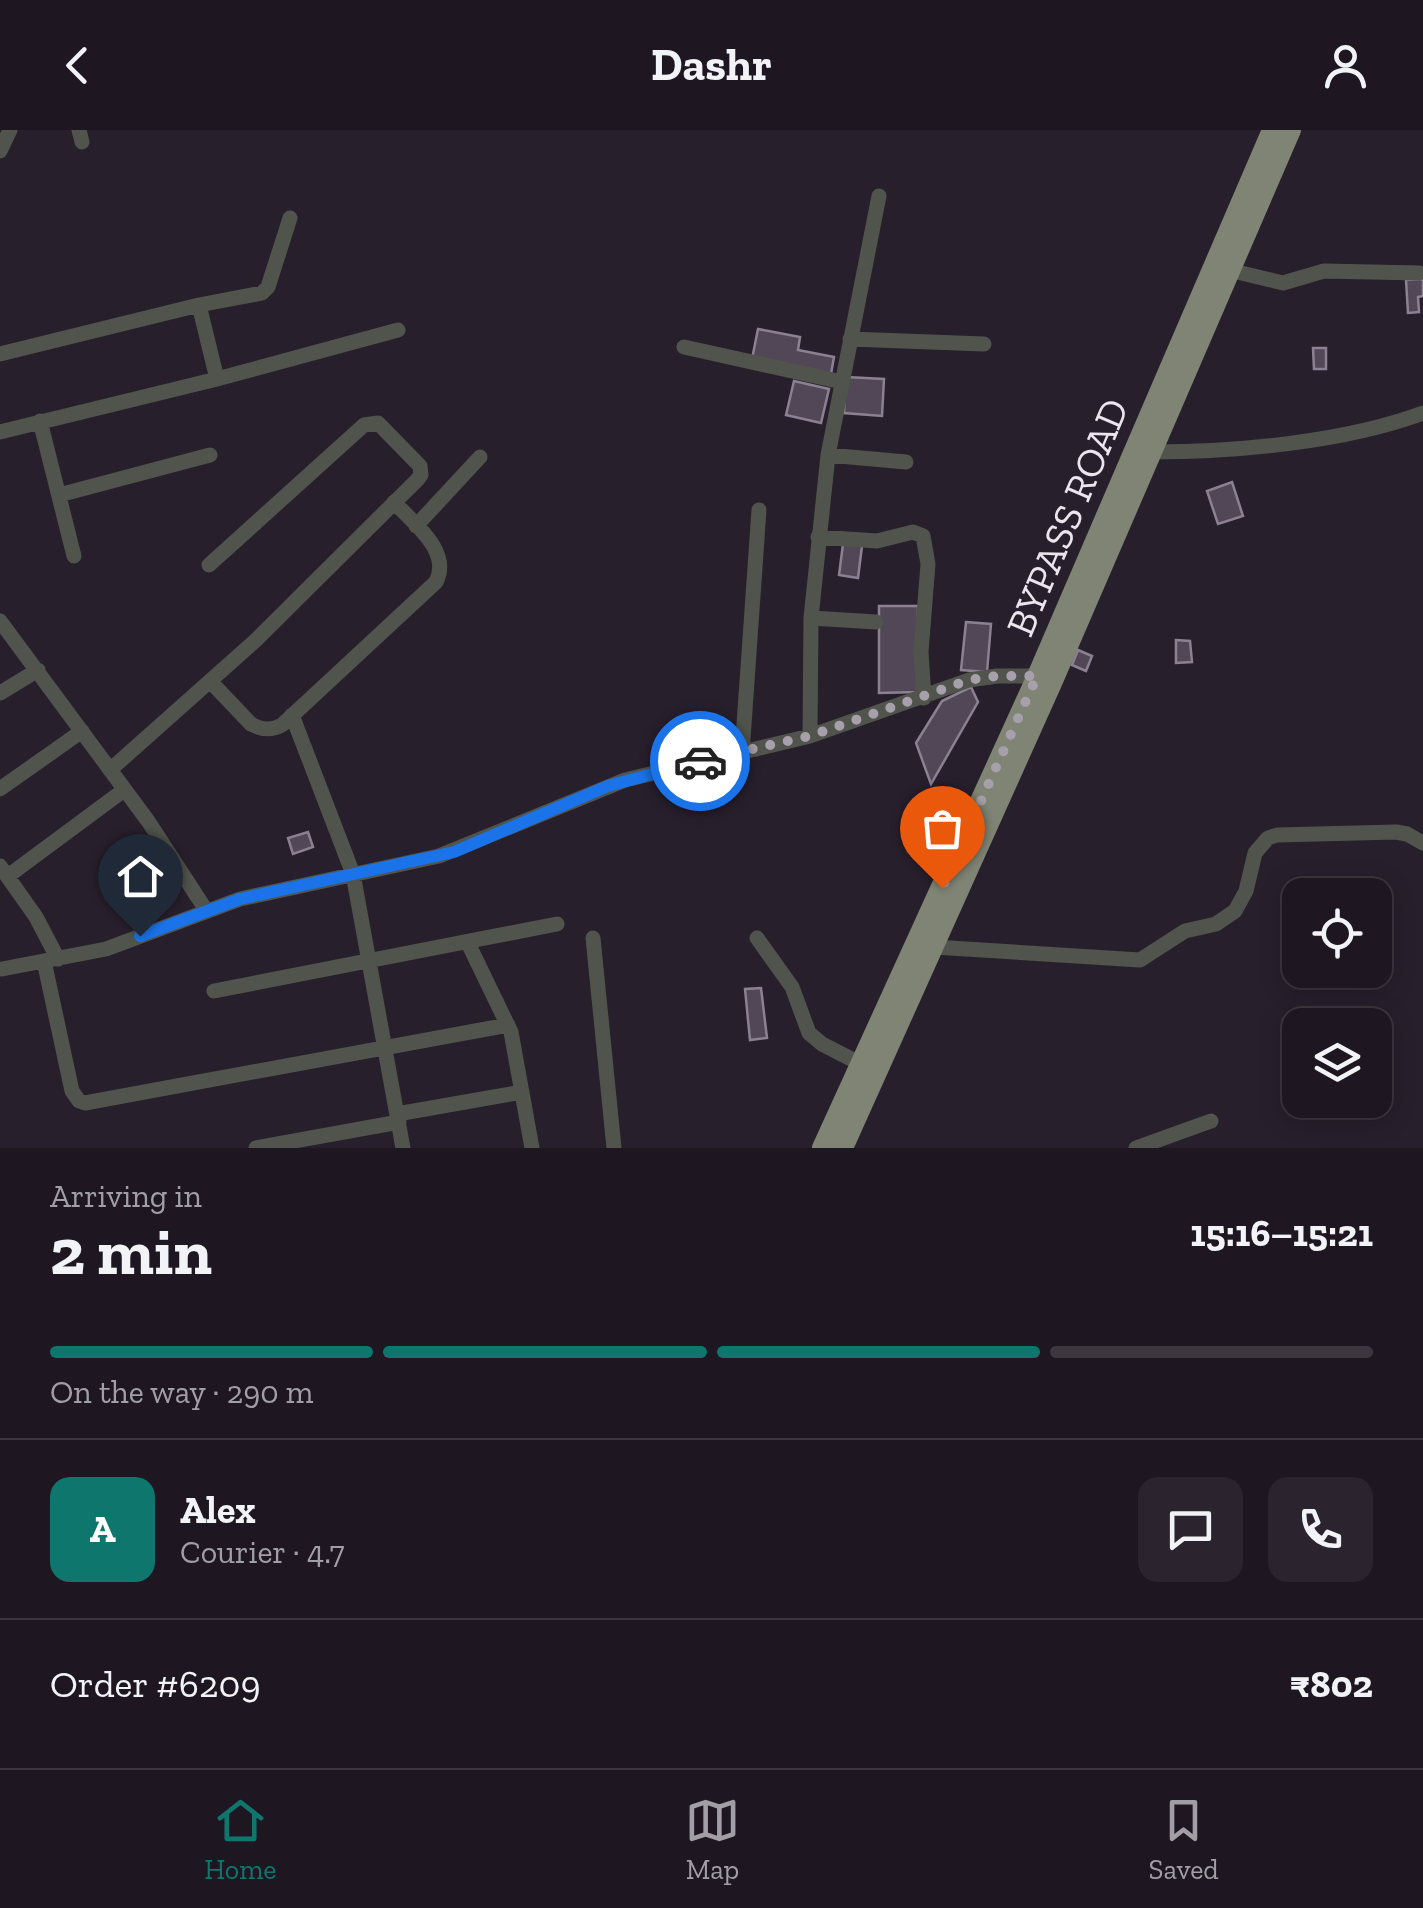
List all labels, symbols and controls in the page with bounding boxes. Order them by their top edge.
icon: back [50,38,105,93]
text: Dashr [651,38,772,92]
icon: person [1318,38,1373,93]
street label: BYPASS ROAD [995,391,1139,643]
courier [650,711,750,811]
icon: car [673,734,728,789]
pin [900,786,985,889]
icon: bag [915,801,970,856]
pin [98,834,183,937]
icon: home [113,849,168,904]
map controls [1282,878,1392,1118]
button: locate [1282,878,1392,988]
button: layers [1282,1008,1392,1118]
text: Arriving in [50,1177,202,1215]
text: 15:16–15:21 [1190,1210,1373,1256]
text: 2 min [50,1213,212,1291]
text: On the way · 290 m [50,1373,314,1411]
button: chat [1138,1477,1243,1582]
button: phone [1268,1477,1373,1582]
text: Alex [180,1487,256,1533]
text: A [89,1506,116,1552]
text: Courier · 4.7 [180,1533,344,1571]
text: Order #6209 [50,1661,261,1707]
text: ₹802 [1290,1661,1373,1707]
tab: Home [204,1793,276,1886]
tab: Map [685,1793,740,1886]
tab: Saved [1149,1793,1219,1886]

